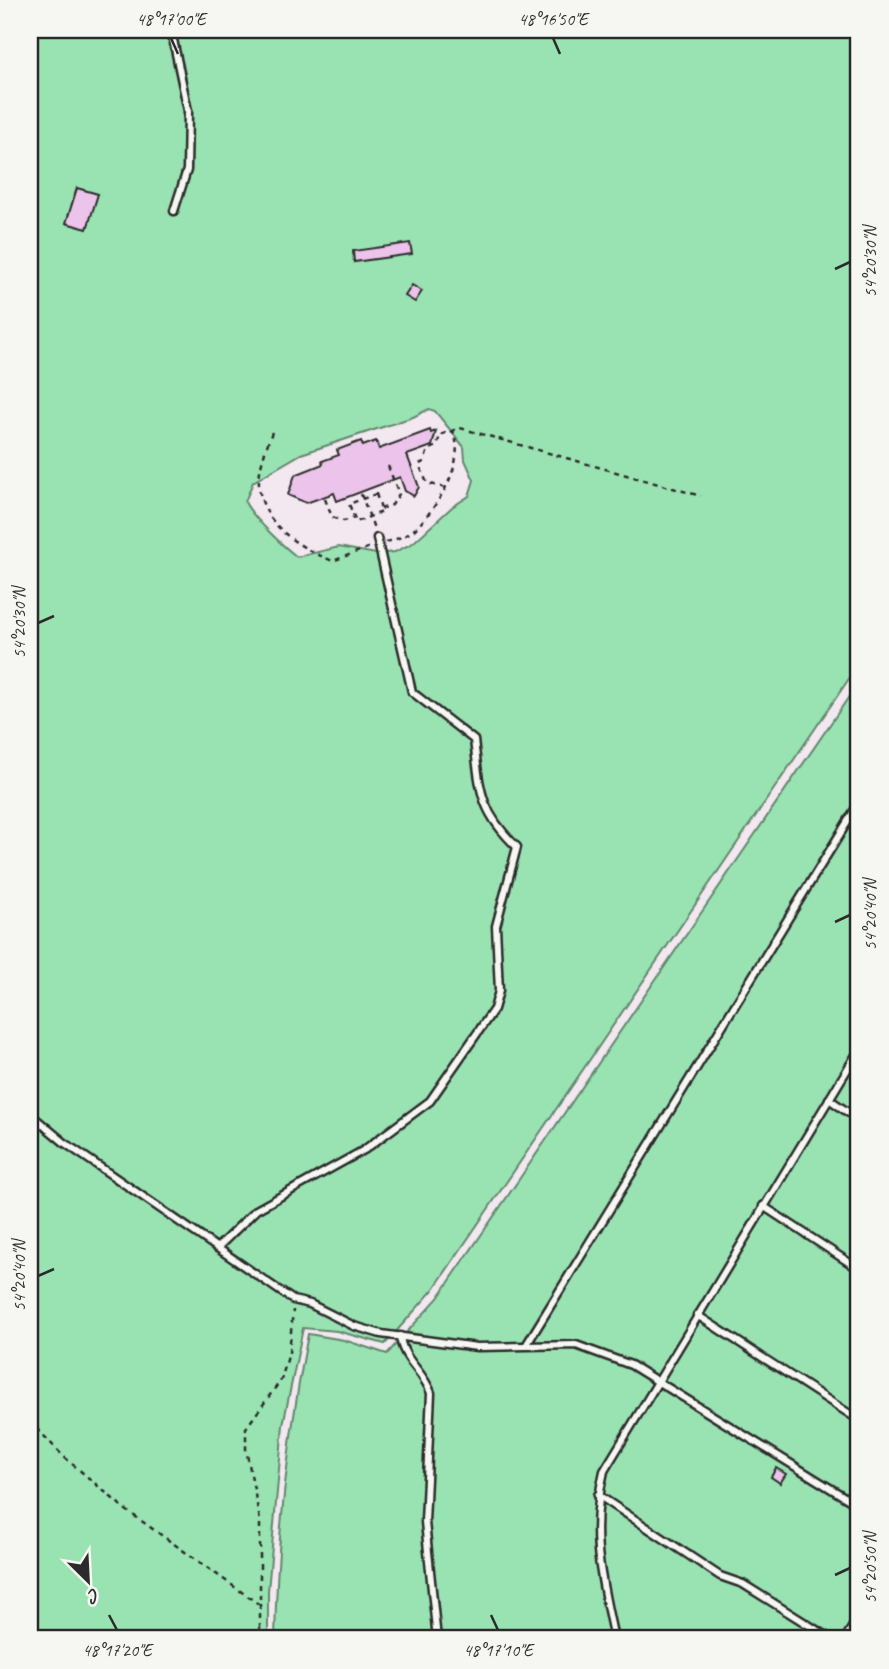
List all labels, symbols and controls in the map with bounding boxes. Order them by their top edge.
text: 48°17'00"E [136,8,208,30]
text: 48°16'50"E [518,8,590,30]
text: 54°20'30"N [859,223,881,297]
text: 54°20'30"N [8,584,30,658]
text: 54°20'40"N [859,876,881,950]
text: 54°20'40"N [8,1237,30,1311]
text: 54°20'50"N [859,1529,881,1603]
north arrow [52,1546,122,1616]
text: С [83,1583,104,1610]
text: 48°17'20"E [82,1639,154,1661]
text: 48°17'10"E [463,1639,535,1661]

